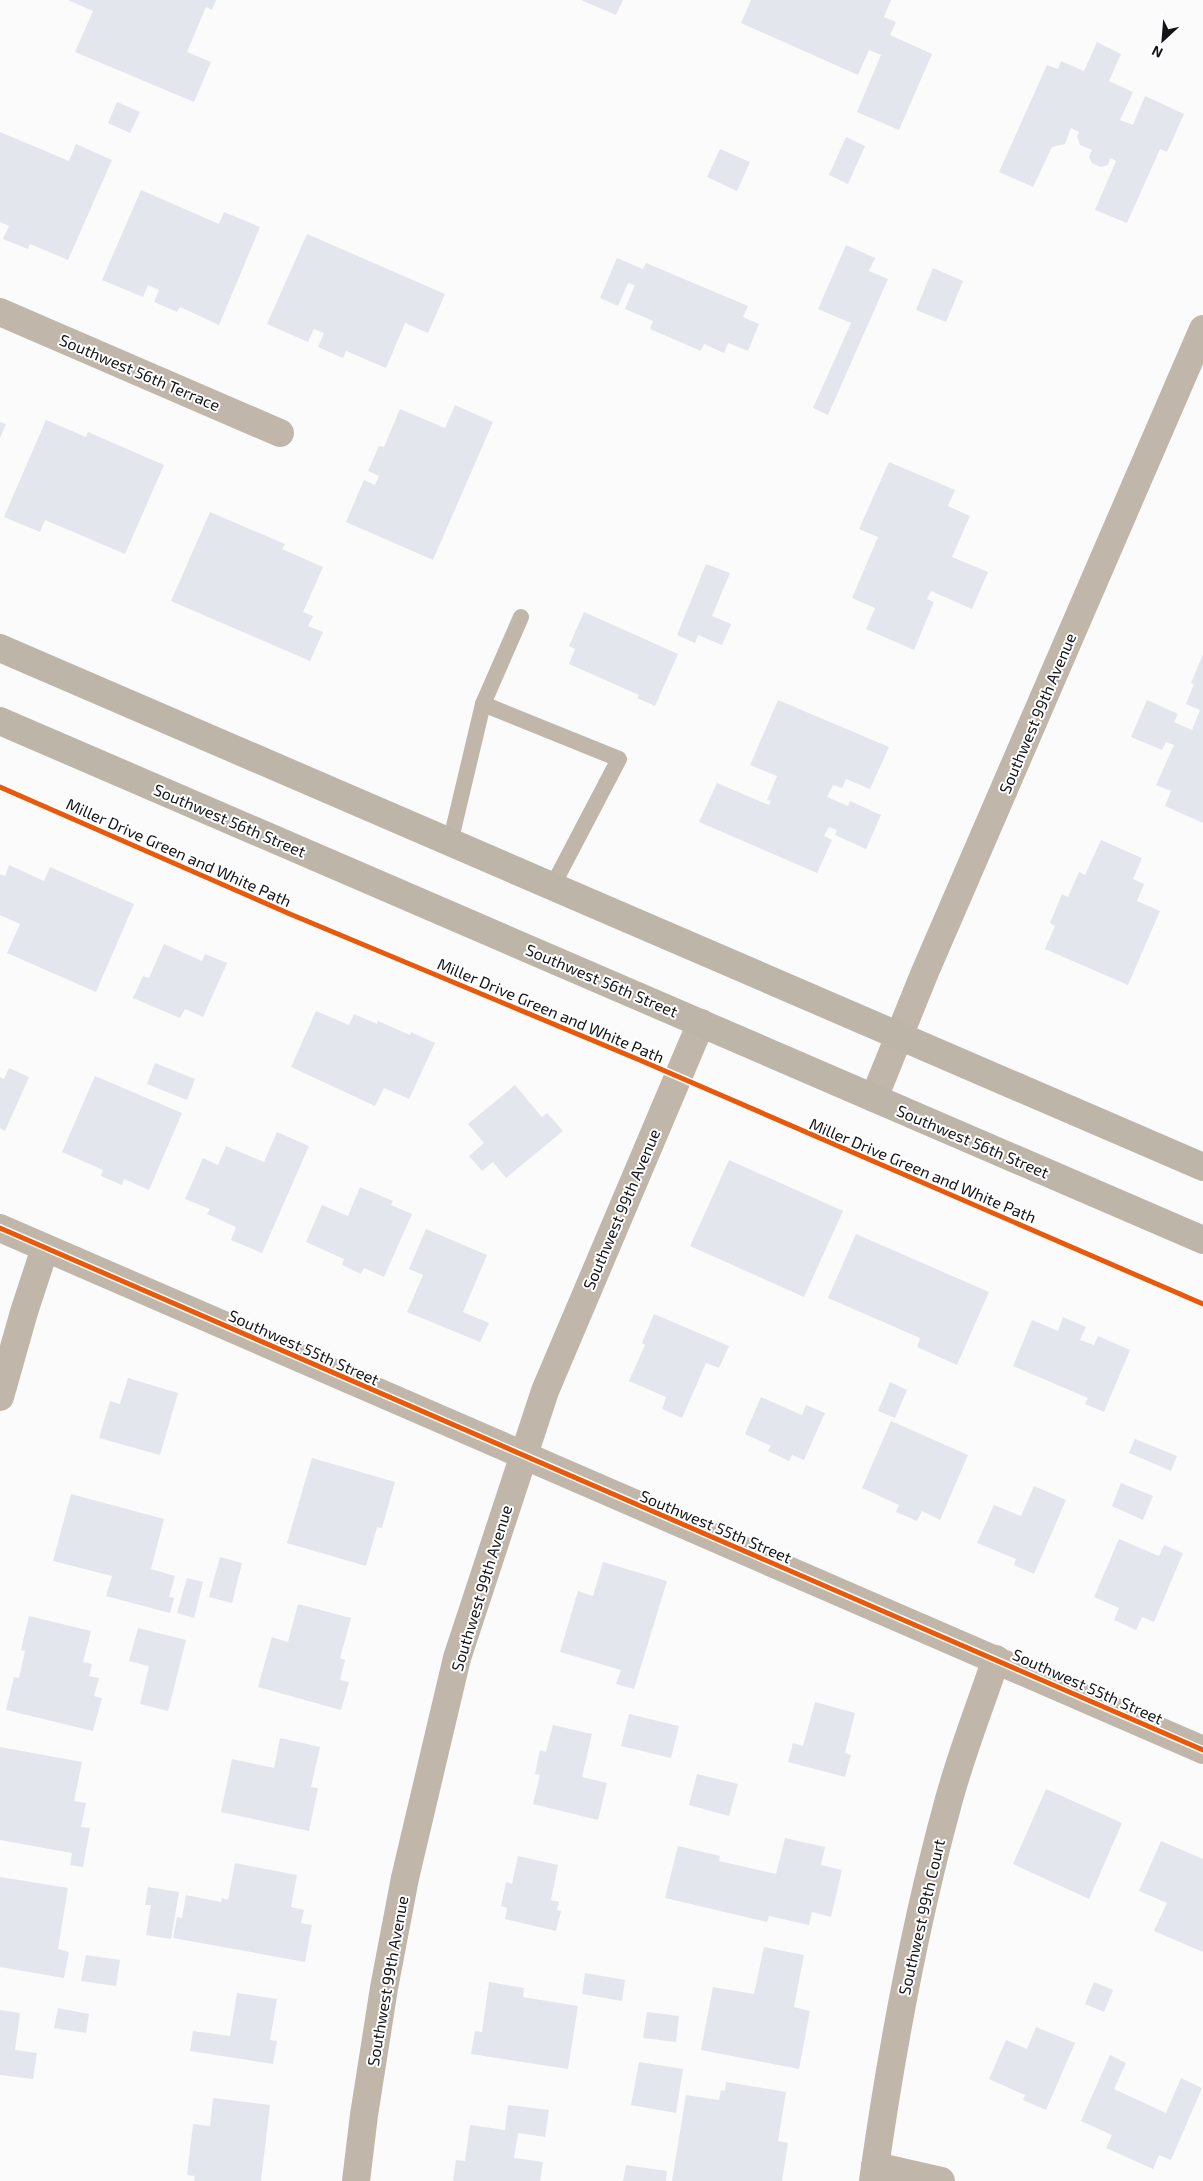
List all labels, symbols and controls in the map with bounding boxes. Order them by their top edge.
north arrow [1138,15,1188,65]
text: N [1149,42,1165,62]
street label: Southwest 56th Terrace [57,330,223,414]
street label: Southwest 99th Avenue [995,630,1079,796]
street label: Southwest 56th Street [151,779,309,861]
street label: Miller Drive Green and White Path [63,794,295,910]
street label: Southwest 56th Street [523,939,681,1021]
street label: Miller Drive Green and White Path [435,953,667,1067]
street label: Southwest 56th Street [894,1100,1052,1182]
street label: Miller Drive Green and White Path [807,1113,1039,1227]
street label: Southwest 99th Avenue [579,1126,663,1292]
street label: Southwest 55th Street [226,1305,382,1389]
street label: Southwest 55th Street [637,1485,795,1567]
street label: Southwest 99th Avenue [447,1503,515,1673]
street label: Southwest 55th Street [1010,1644,1166,1728]
street label: Southwest 99th Court [894,1837,948,1997]
street label: Southwest 99th Avenue [363,1894,411,2068]

